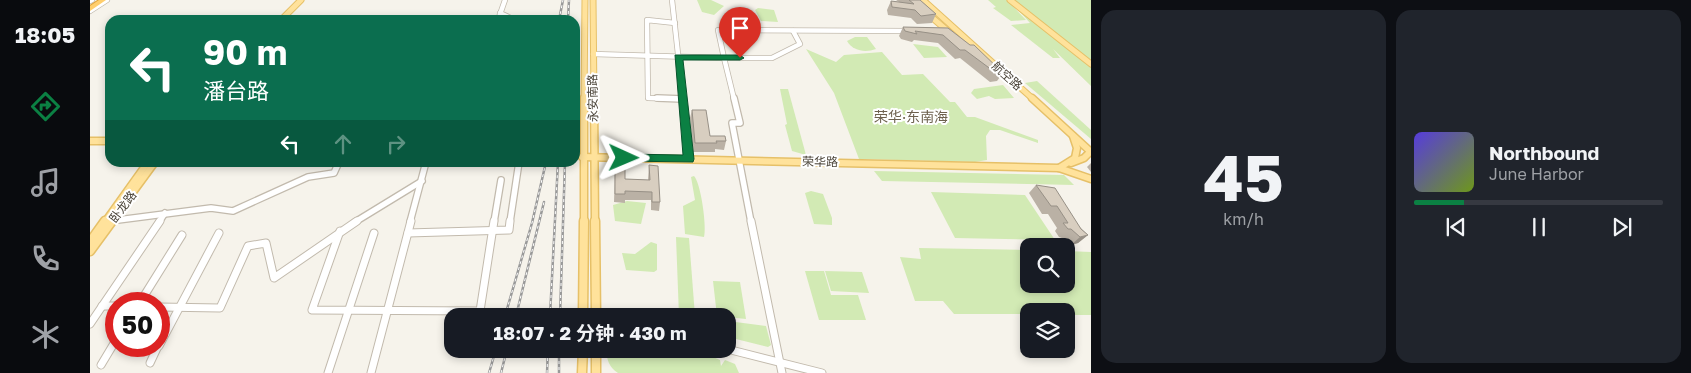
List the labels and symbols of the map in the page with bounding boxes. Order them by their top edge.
pin [719,7,761,58]
street label: 航空路 [989,58,1026,93]
street label: 永安南路 [585,74,600,122]
district label: 荣华·东南海 [874,108,948,125]
position arrow [597,131,649,183]
street label: 荣华路 [802,154,838,169]
street label: 卧龙路 [106,188,139,226]
speed limit sign: 50 [105,292,170,357]

